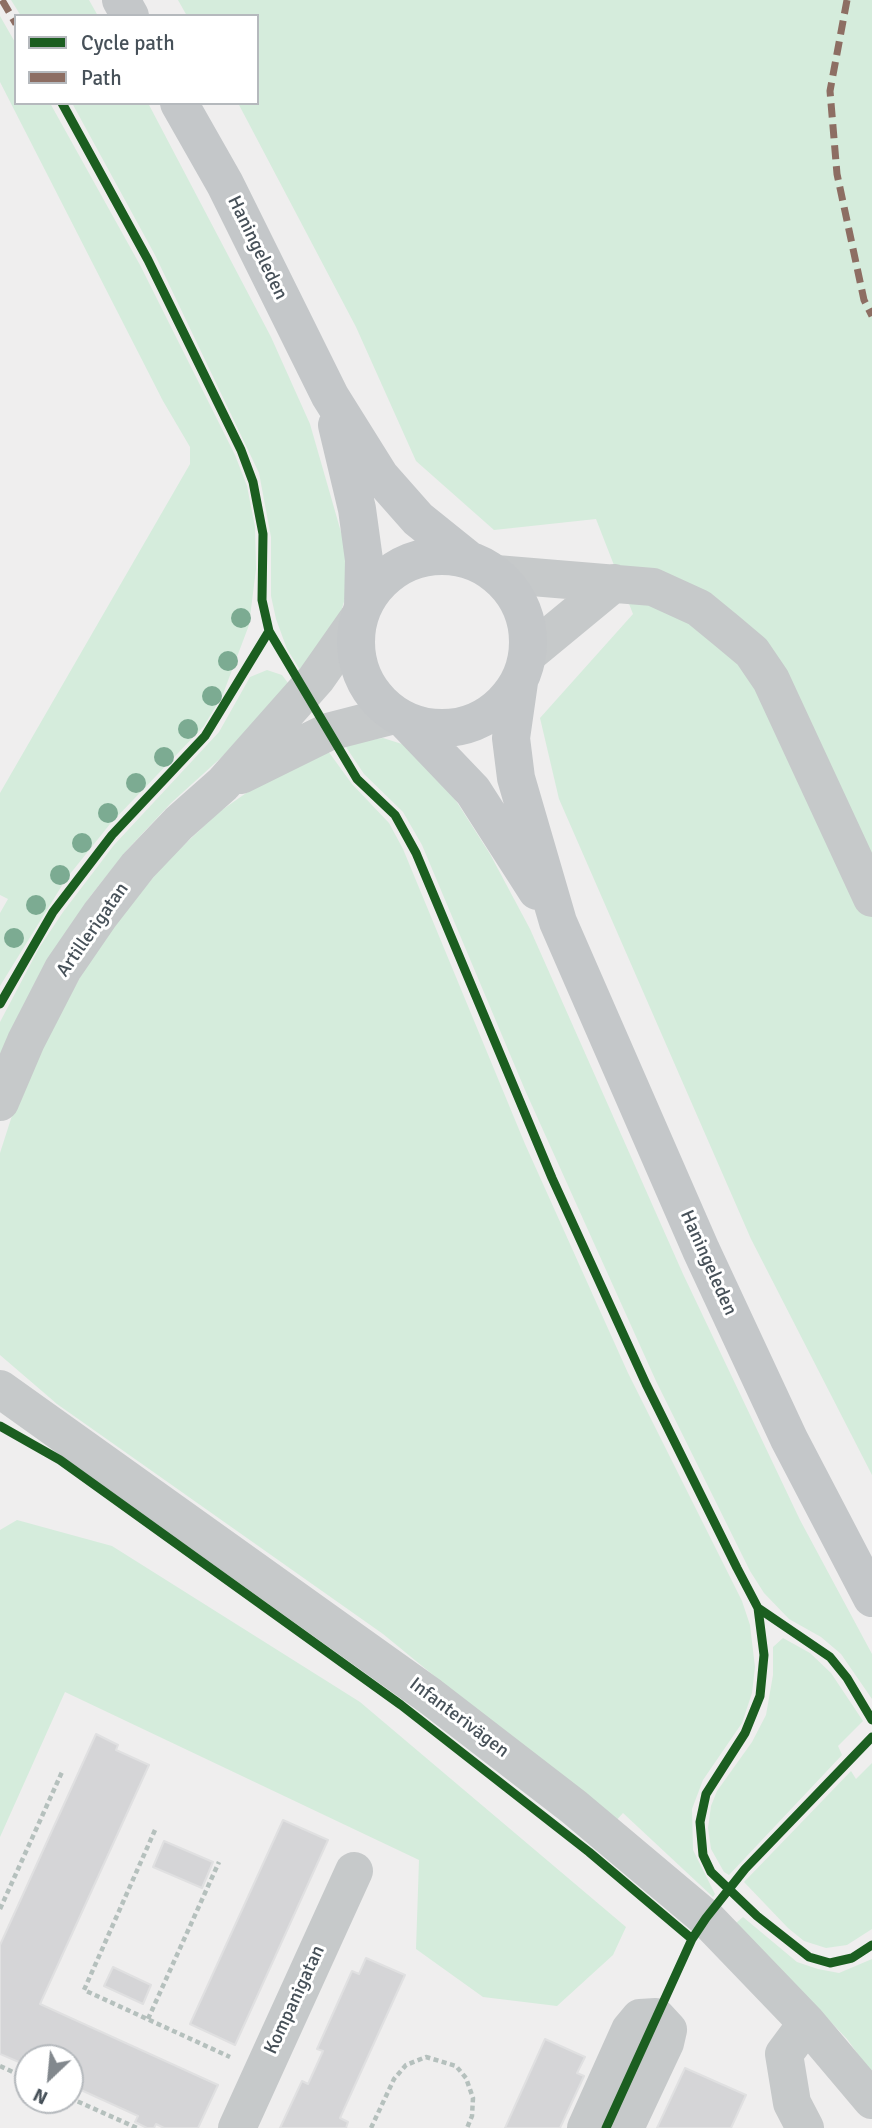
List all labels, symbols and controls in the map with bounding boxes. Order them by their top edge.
legend [14,14,259,105]
text: Cycle path [81,30,175,56]
text: Path [81,65,122,91]
street label: Haningeleden [222,192,292,304]
street label: Artillerigatan [52,878,134,982]
street label: Haningeleden [675,1207,741,1319]
street label: Infanterivägen [405,1673,513,1763]
street label: Kompanigatan [260,1942,330,2058]
north arrow [14,2044,84,2114]
text: N [29,2082,52,2110]

